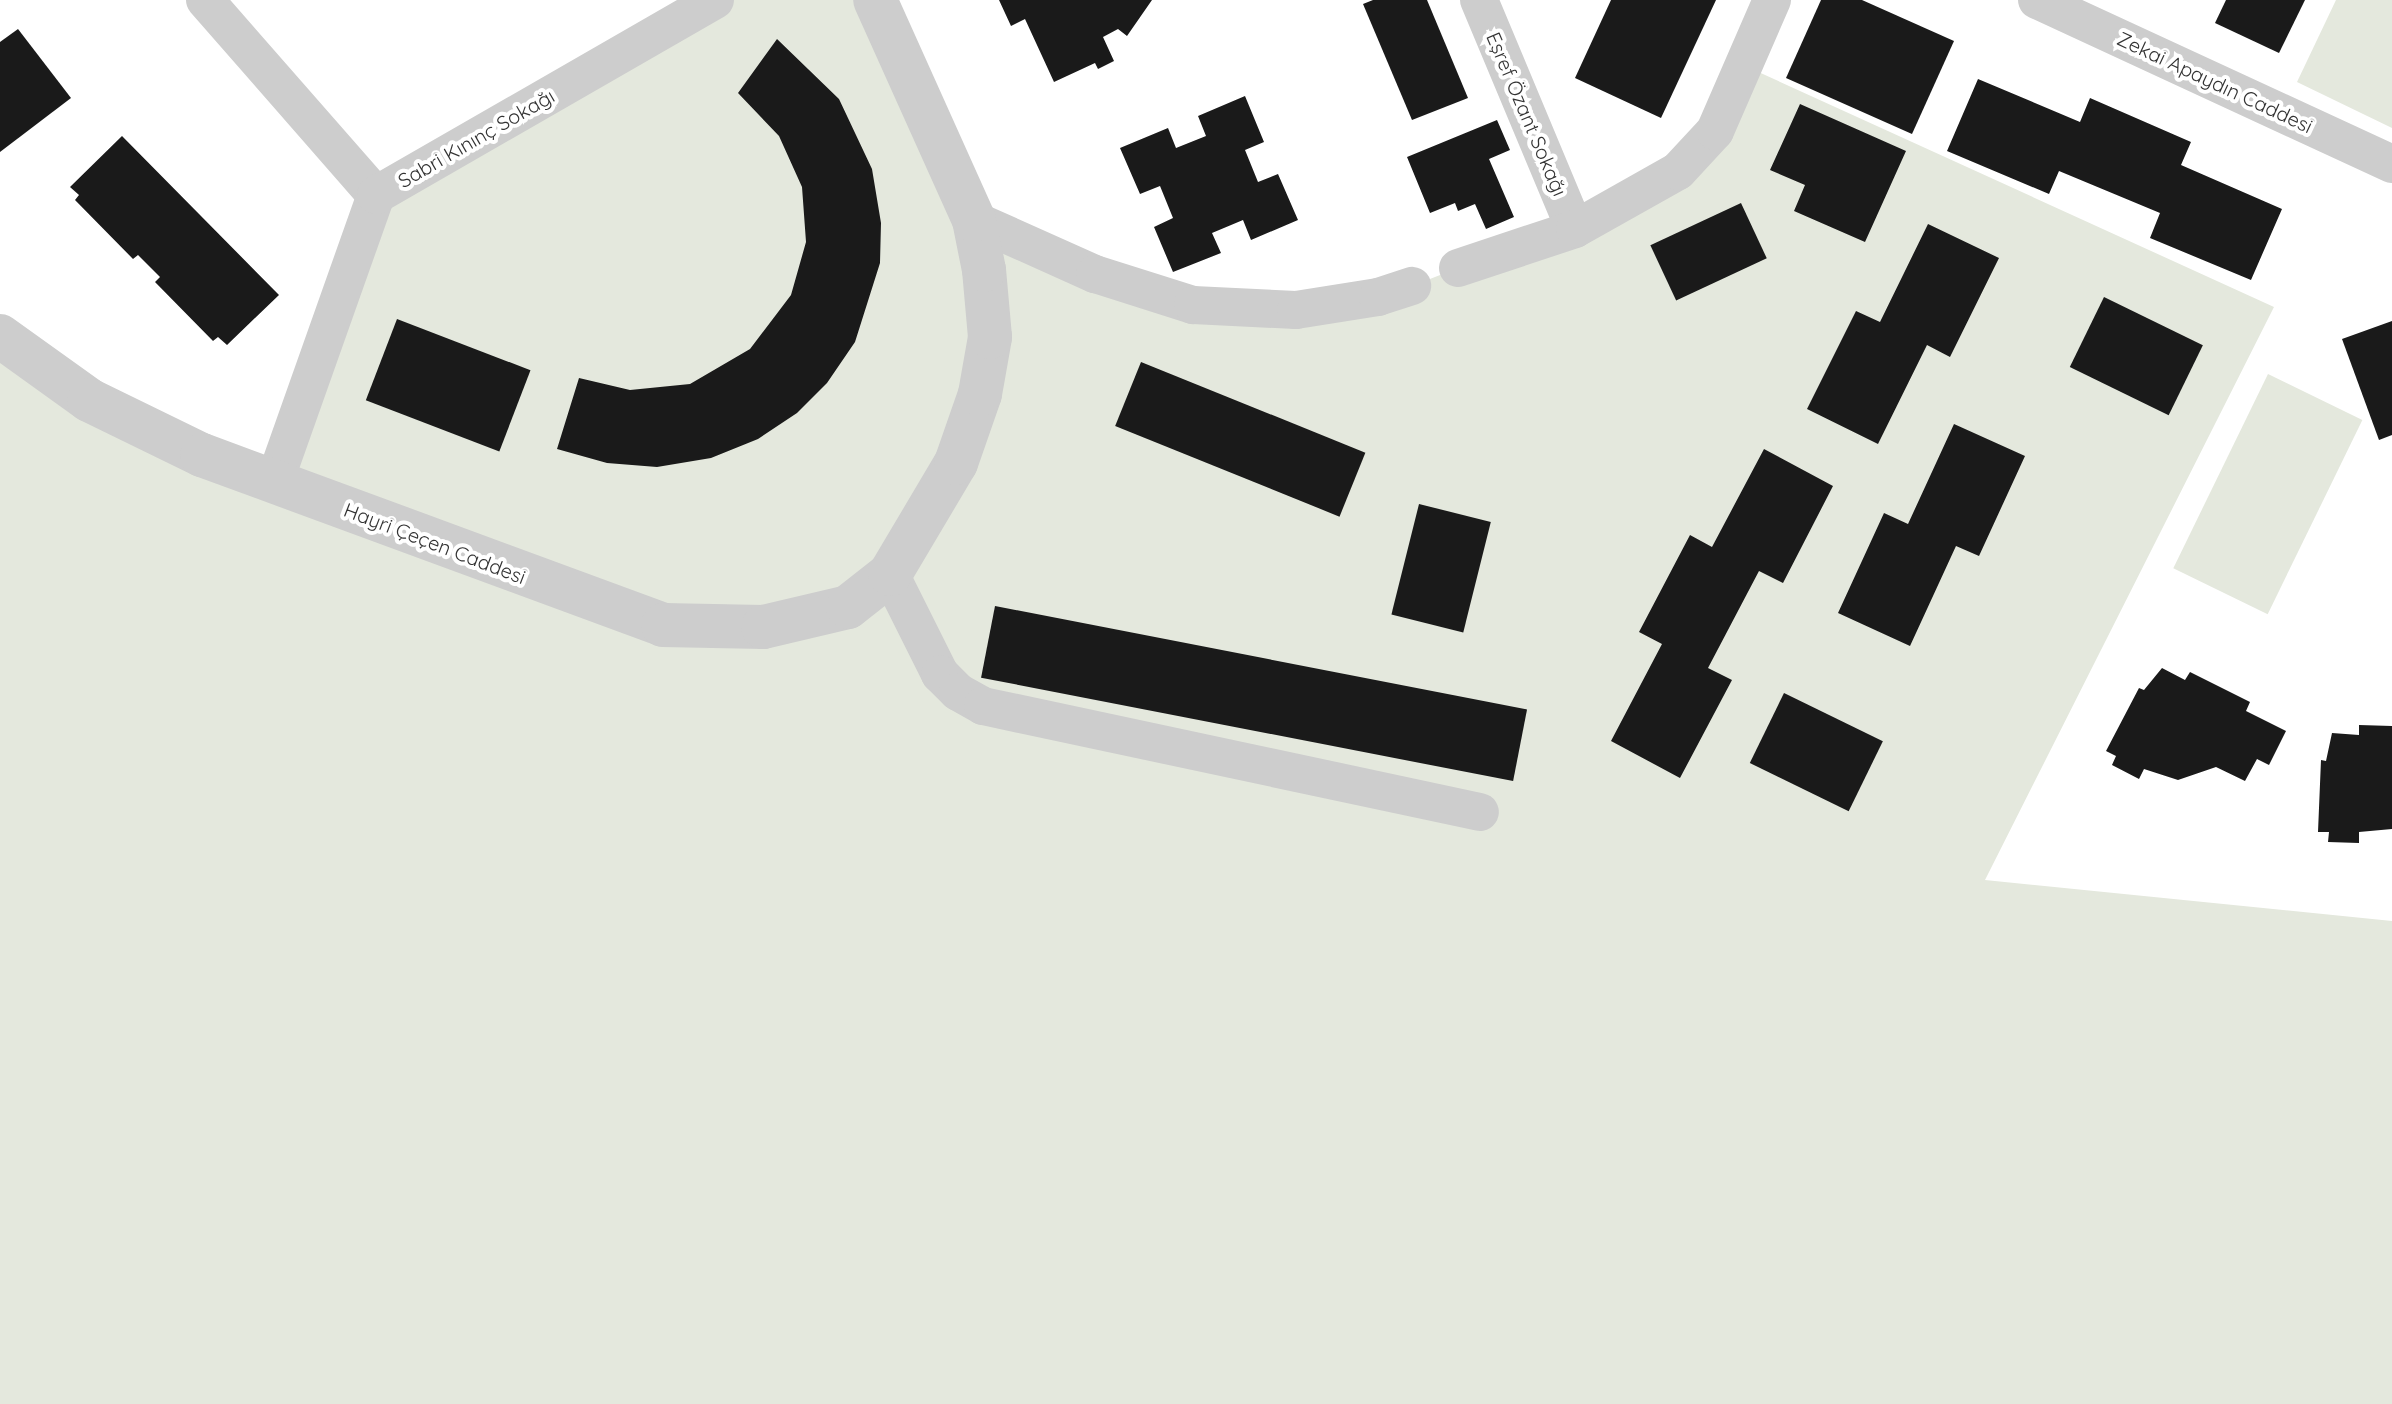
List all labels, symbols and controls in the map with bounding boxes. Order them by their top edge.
street label: Zekai Apaydın Caddesi [2113,26,2317,138]
street label: Eşref Özant Sokağı [1482,28,1572,200]
street label: Sabri Kınınç Sokağı [393,83,559,193]
street label: Hayri Çeçen Caddesi [341,497,529,589]

